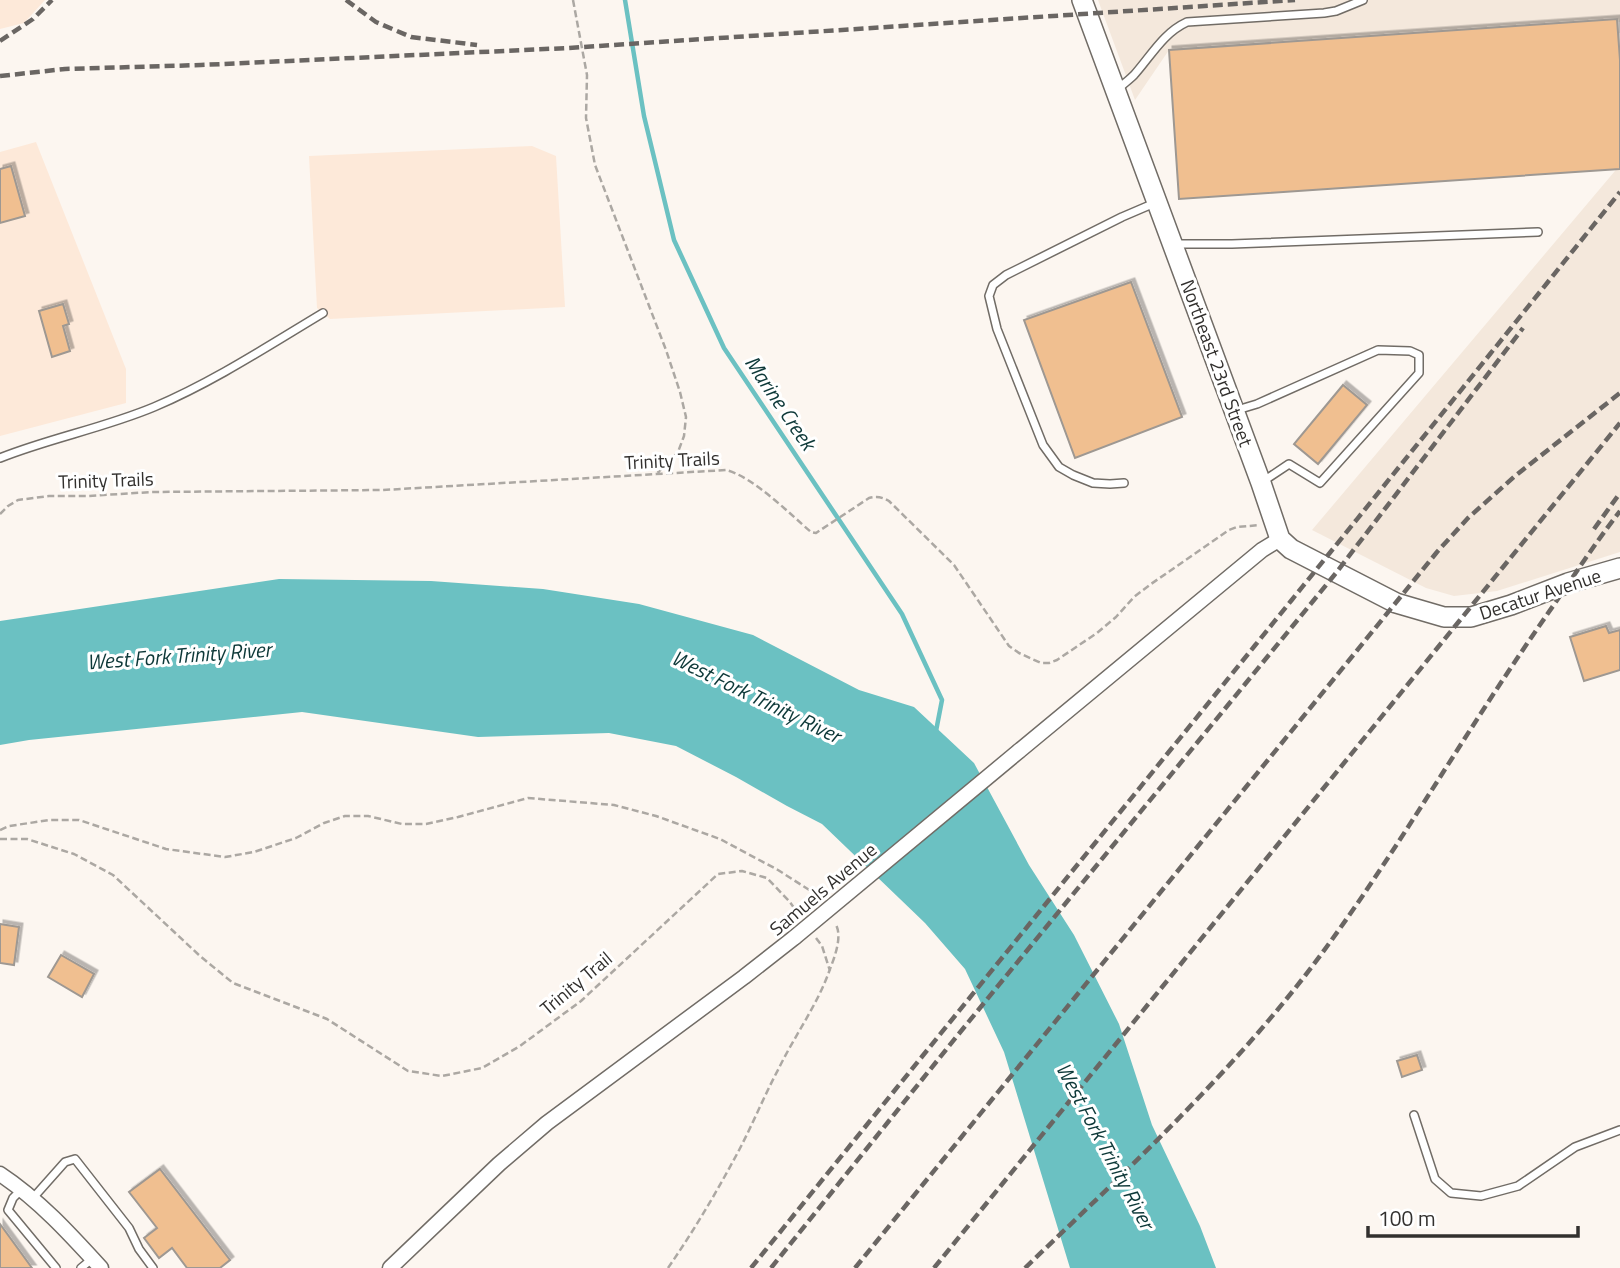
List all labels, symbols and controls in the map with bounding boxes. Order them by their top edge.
street label: Northeast 23rd Street [1174,275,1261,451]
water label: Marine Creek [737,349,826,458]
street label: Trinity Trails [624,443,720,476]
street label: Trinity Trails [58,463,154,496]
street label: Decatur Avenue [1475,560,1605,627]
water label: West Fork Trinity River [86,632,274,677]
water label: West Fork Trinity River [666,641,849,752]
street label: Samuels Avenue [763,835,883,942]
street label: Trinity Trail [533,944,618,1022]
water label: West Fork Trinity River [1048,1057,1164,1237]
scale bar [1368,1194,1578,1238]
text: 100 m [1378,1202,1435,1234]

